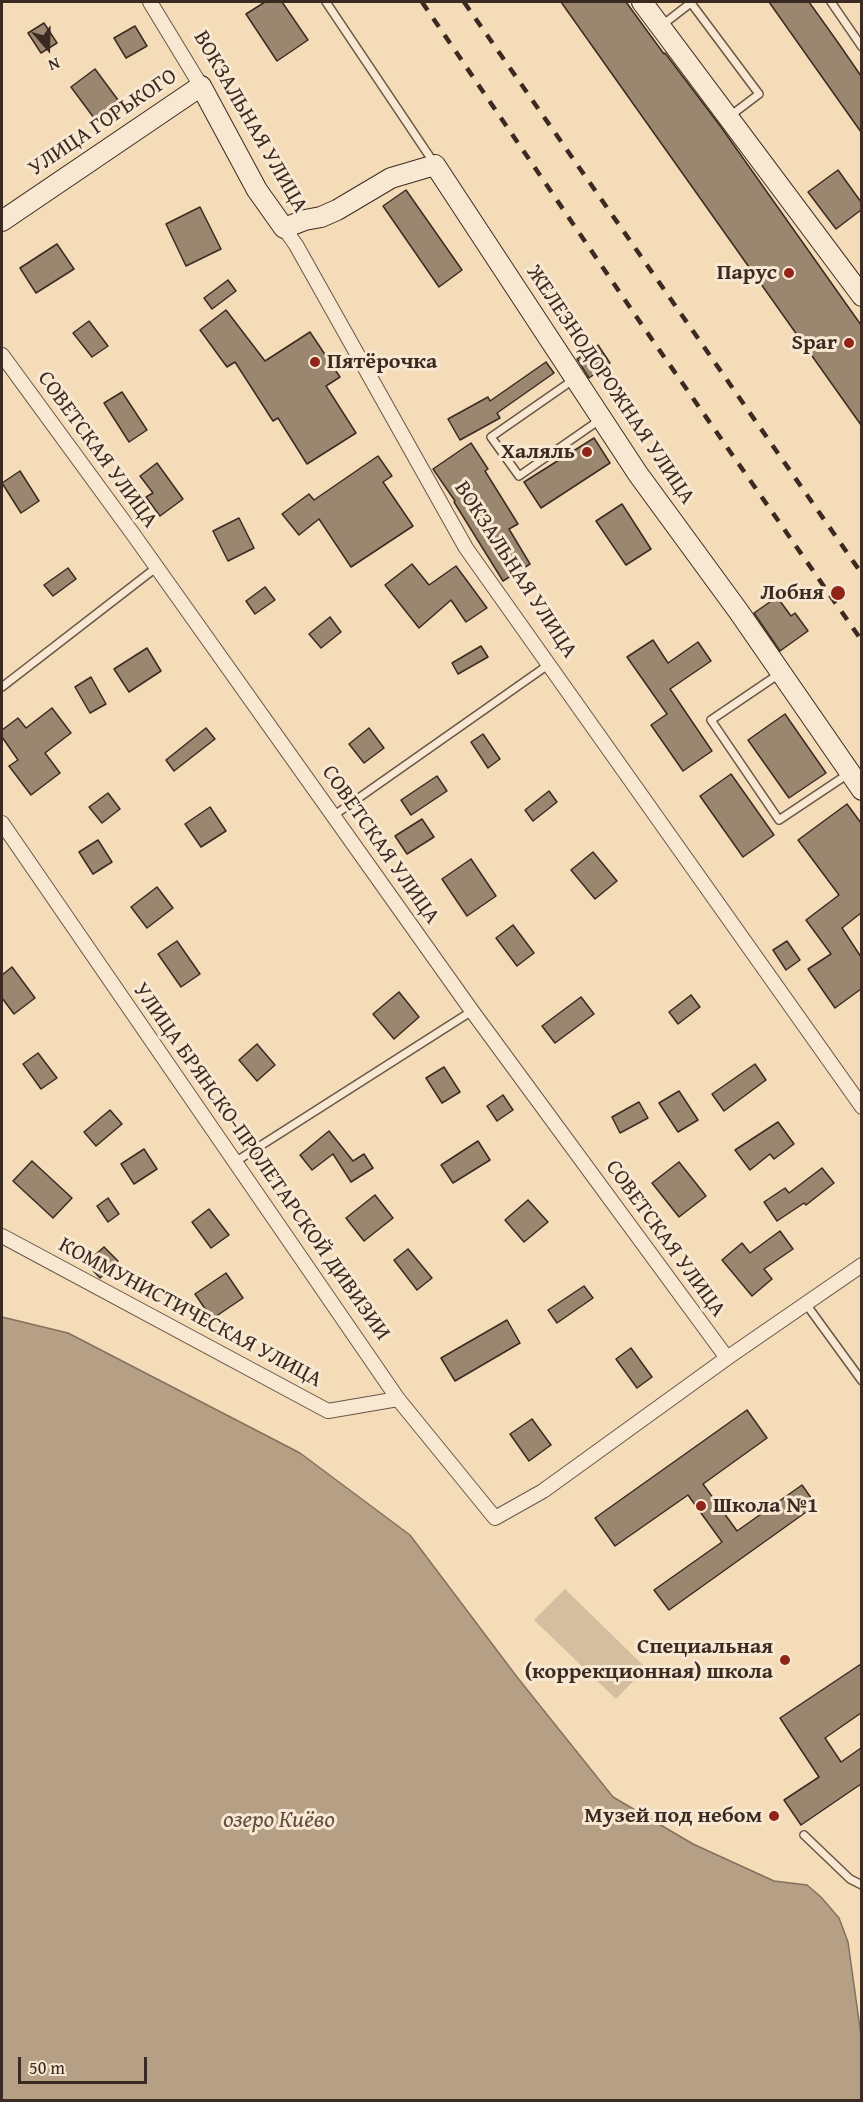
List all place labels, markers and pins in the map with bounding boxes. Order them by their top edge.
place label: Парус [717,260,777,286]
marker: Парус [782,266,796,280]
place label: Spar [792,330,837,356]
marker: Spar [842,336,856,350]
place label: Пятёрочка [327,349,437,375]
marker: Пятёрочка [308,355,322,369]
place label: Халяль [501,439,575,465]
marker: Халяль [580,445,594,459]
place label: Лобня [760,580,824,606]
marker: Лобня [829,584,847,602]
place label: Школа №1 [713,1493,818,1519]
marker: Школа №1 [694,1499,708,1513]
place label: Специальная (коррекционная) школа [525,1634,773,1686]
marker: Специальная (коррекционная) школа [778,1653,792,1667]
place label: Музей под небом [584,1803,762,1829]
marker: Музей под небом [767,1809,781,1823]

